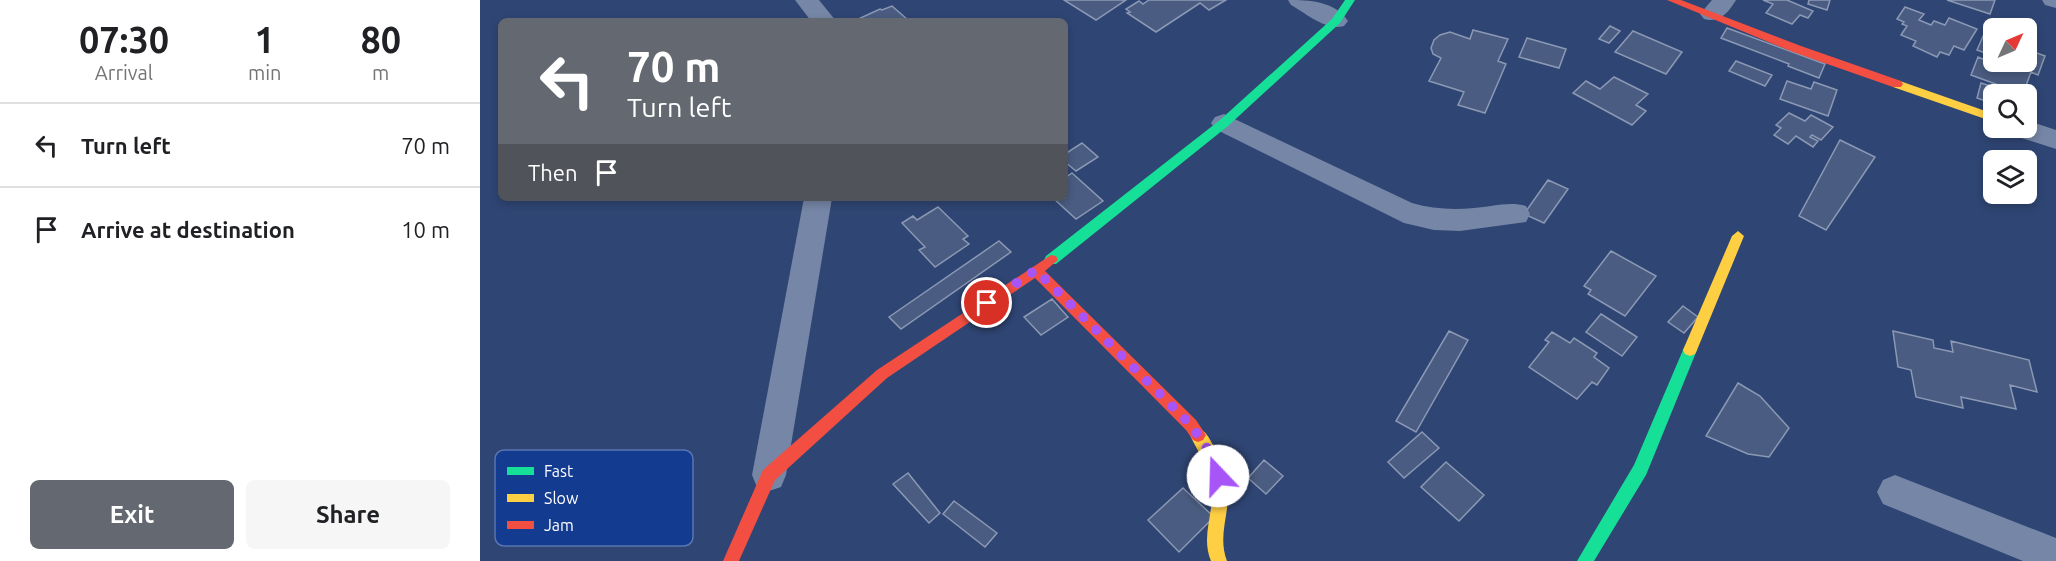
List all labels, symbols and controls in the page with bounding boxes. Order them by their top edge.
north arrow [1983,18,2037,72]
map controls [1983,18,2037,204]
text: 07:30 [79,19,169,60]
text: 1 [255,19,275,60]
text: 80 [360,19,401,60]
icon: left [528,42,606,120]
text: 70 m [627,43,721,90]
text: Arrival [95,61,153,84]
text: min [248,61,282,84]
text: m [372,61,389,84]
button: search [1983,84,2037,138]
text: Turn left [627,92,731,122]
icon: left [30,129,63,162]
text: Turn left [81,133,171,158]
text: 70 m [401,133,450,158]
button: layers [1983,150,2037,204]
icon: arrive [590,156,623,189]
text: Then [528,160,578,185]
icon: arrive [30,213,63,246]
text: Arrive at destination [81,217,295,242]
text: 10 m [401,217,450,242]
pin [961,277,1012,328]
icon: arrive [970,286,1003,319]
position arrow [1186,444,1250,508]
legend [495,450,693,546]
text: Fast [544,462,574,480]
button: Exit [30,480,234,549]
button: Share [246,480,450,549]
text: Slow [544,489,579,507]
text: Jam [544,516,574,534]

